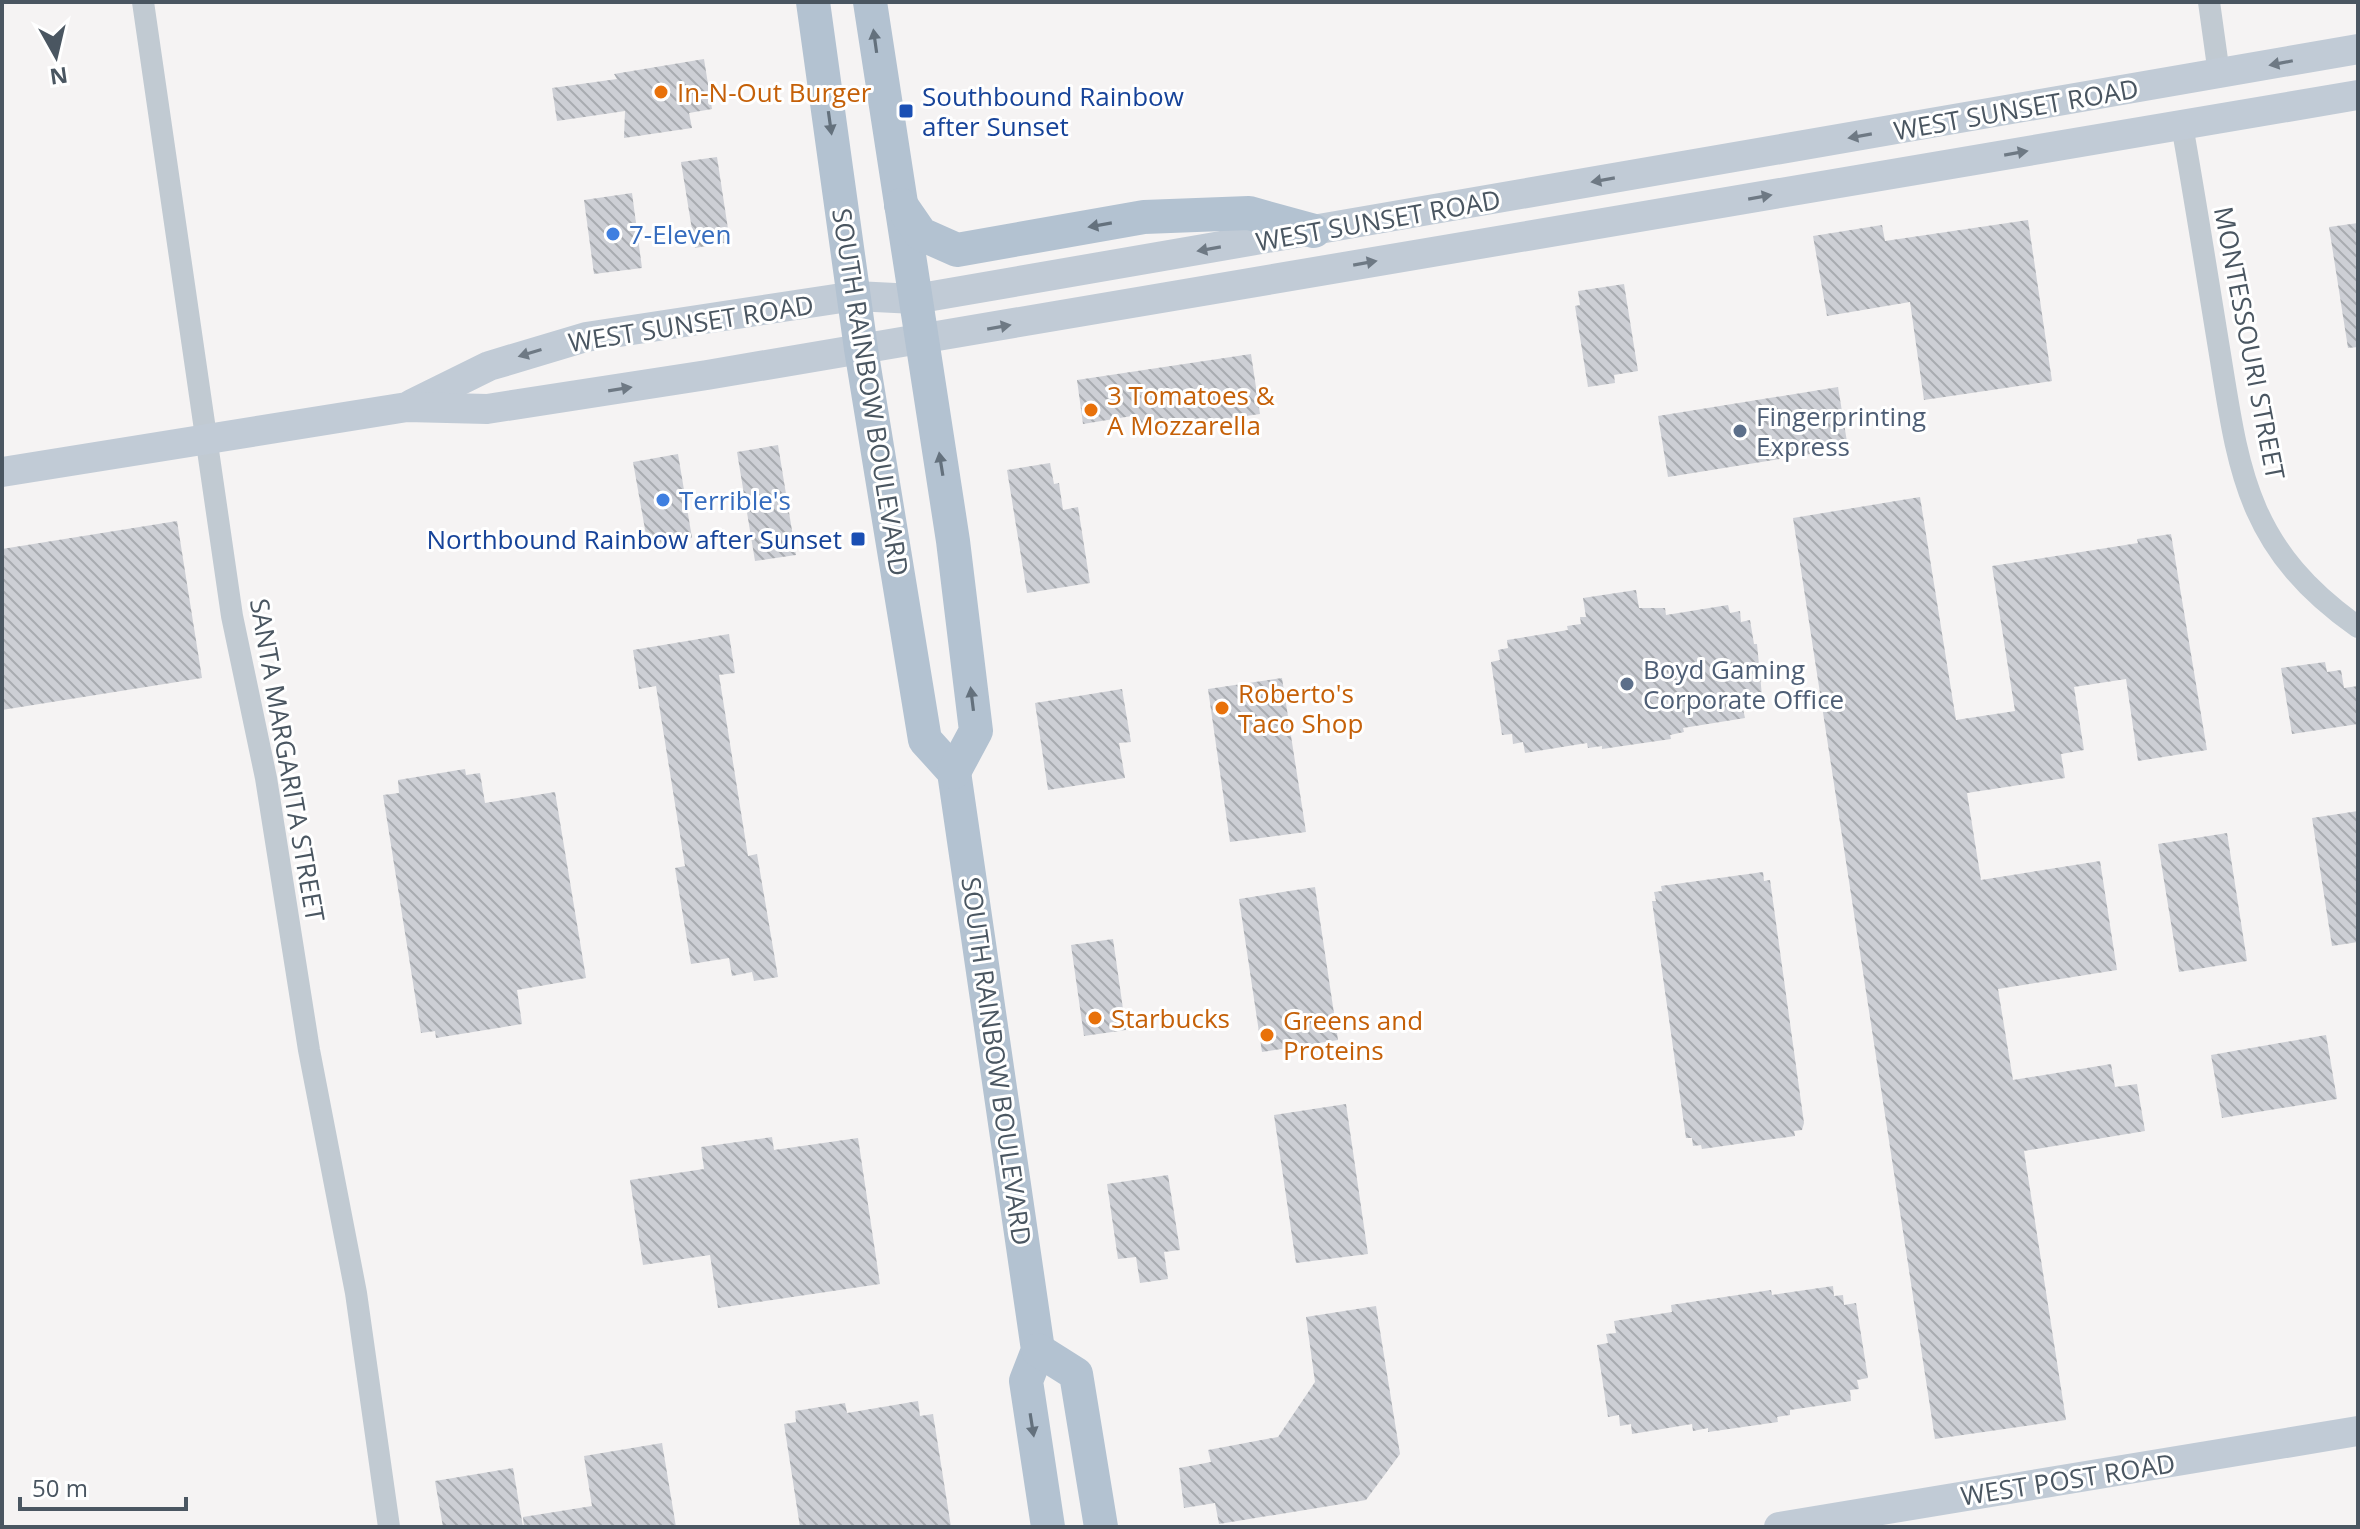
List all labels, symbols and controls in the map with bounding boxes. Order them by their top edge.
north arrow [16,16,96,96]
one-way arrow [868,28,881,53]
one-way arrow [2269,57,2294,69]
text: N [48,61,70,93]
street label: WEST SUNSET ROAD [1891,70,2141,148]
place label: In-N-Out Burger [677,74,872,110]
place label: Southbound Rainbow after Sunset [922,78,1184,144]
marker: In-N-Out Burger [652,83,670,101]
marker: Southbound Rainbow after Sunset [897,102,915,120]
one-way arrow [824,111,837,136]
one-way arrow [1847,130,1872,142]
one-way arrow [2004,147,2029,159]
one-way arrow [1591,175,1616,187]
street label: WEST SUNSET ROAD [1253,181,1503,259]
one-way arrow [1747,190,1772,202]
street label: MONTESSOURI STREET [2206,203,2294,483]
street label: SOUTH RAINBOW BOULEVARD [824,206,918,578]
place label: 7-Eleven [629,216,731,252]
one-way arrow [1087,220,1112,232]
marker: 7-Eleven [604,225,622,243]
one-way arrow [1197,244,1222,256]
one-way arrow [1353,257,1378,269]
street label: WEST SUNSET ROAD [566,286,816,360]
one-way arrow [986,320,1011,332]
one-way arrow [518,347,542,360]
place label: 3 Tomatoes & A Mozzarella [1107,377,1275,443]
one-way arrow [608,382,633,395]
place label: Fingerprinting Express [1756,398,1926,464]
marker: 3 Tomatoes & A Mozzarella [1082,401,1100,419]
marker: Fingerprinting Express [1731,422,1749,440]
one-way arrow [934,451,947,476]
place label: Terrible's [679,482,791,518]
marker: Terrible's [654,491,672,509]
place label: Northbound Rainbow after Sunset [427,521,842,557]
marker: Northbound Rainbow after Sunset [849,530,867,548]
street label: SANTA MARGARITA STREET [242,596,334,925]
place label: Boyd Gaming Corporate Office [1643,651,1844,717]
place label: Roberto's Taco Shop [1238,675,1363,741]
marker: Boyd Gaming Corporate Office [1618,675,1636,693]
one-way arrow [965,687,978,712]
marker: Roberto's Taco Shop [1213,699,1231,717]
street label: SOUTH RAINBOW BOULEVARD [953,874,1041,1248]
place label: Starbucks [1111,1000,1230,1036]
place label: Greens and Proteins [1283,1002,1423,1068]
marker: Starbucks [1086,1009,1104,1027]
marker: Greens and Proteins [1258,1026,1276,1044]
one-way arrow [1027,1413,1039,1438]
street label: WEST POST ROAD [1958,1444,2178,1514]
scale bar [20,1461,186,1511]
text: 50 m [32,1471,88,1504]

